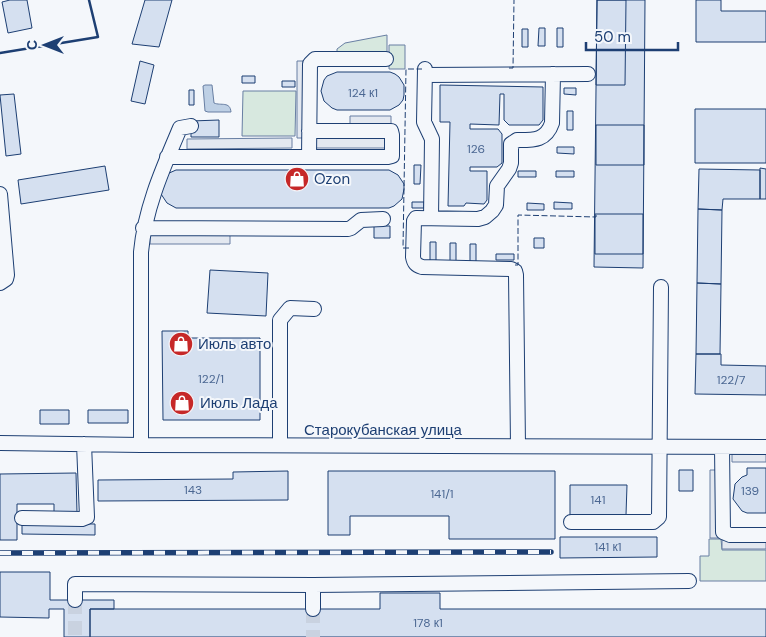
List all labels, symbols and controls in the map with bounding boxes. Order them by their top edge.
north arrow [20,20,70,70]
scale bar [586,20,678,52]
text: 50 m [594,27,631,47]
text: С [23,40,41,50]
house number: 124 к1 [348,85,378,101]
house number: 126 [467,141,485,157]
shop icon: Ozon [284,166,310,192]
place label: Ozon [314,169,350,189]
shop icon: Июль авто [168,331,194,357]
place label: Июль авто [198,334,271,354]
house number: 122/1 [198,371,224,387]
house number: 122/7 [717,372,745,388]
shop icon: Июль Лада [169,390,195,416]
place label: Июль Лада [200,393,278,413]
street label: Старокубанская улица [304,420,463,440]
house number: 143 [184,482,202,498]
house number: 139 [741,483,759,499]
house number: 141/1 [430,486,454,502]
house number: 141 [591,492,605,508]
house number: 141 к1 [595,539,621,555]
house number: 178 к1 [413,615,443,631]

